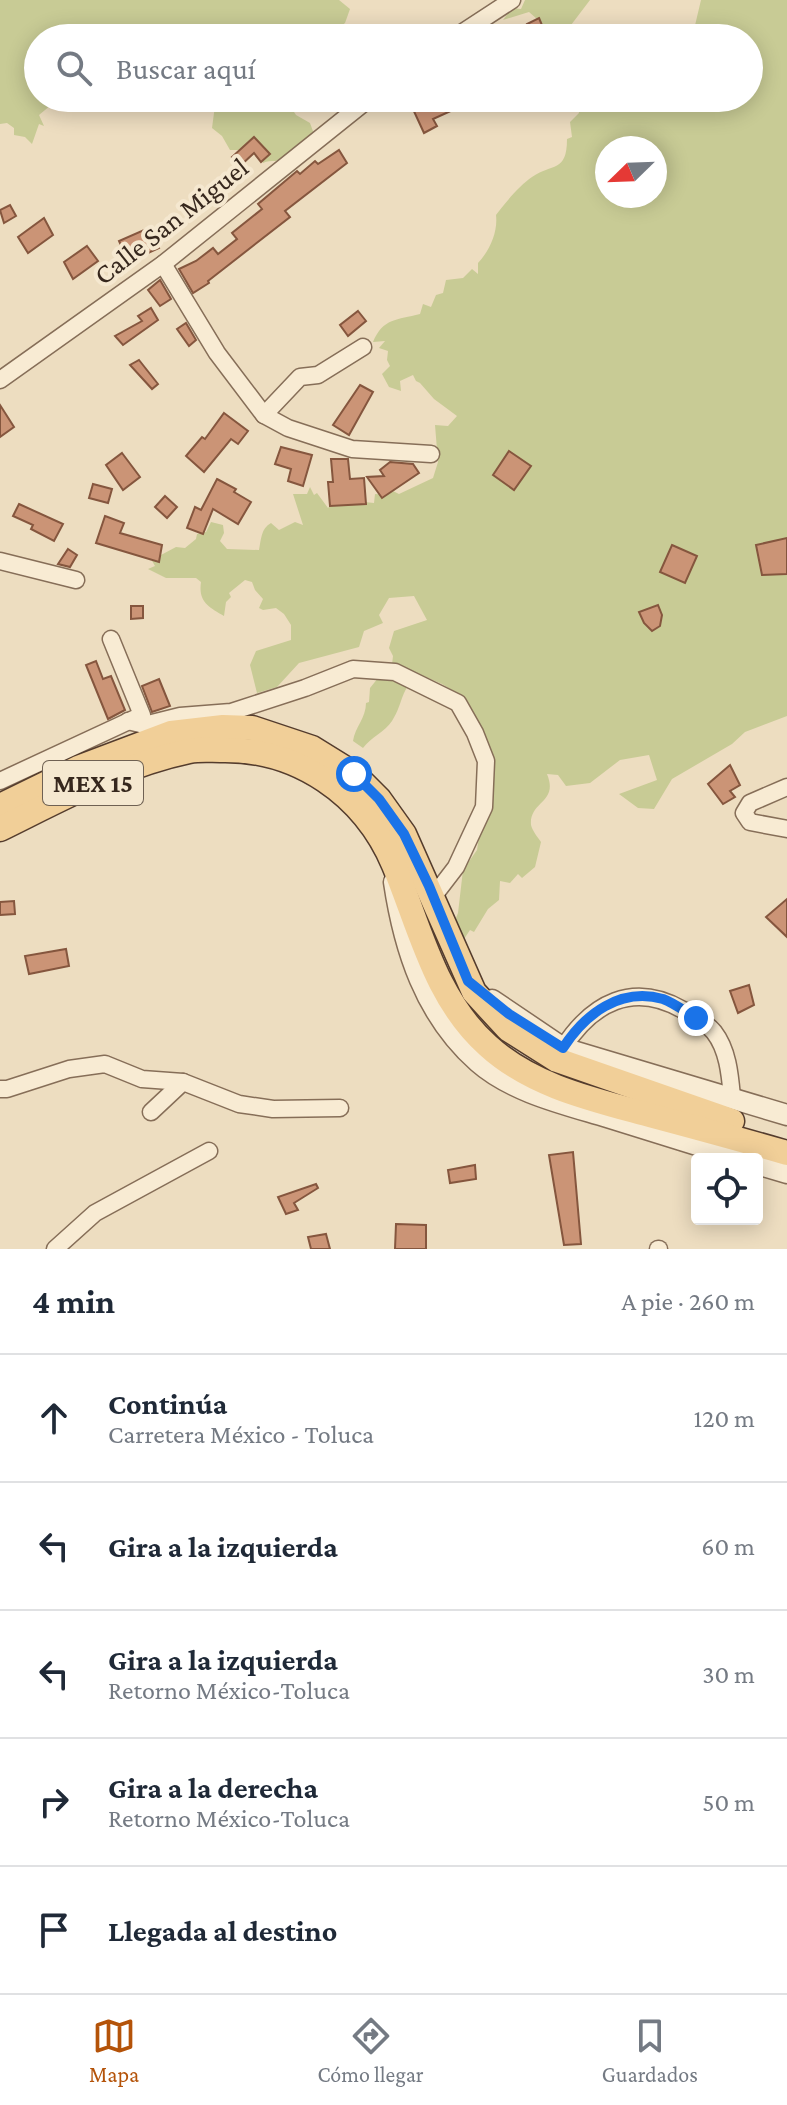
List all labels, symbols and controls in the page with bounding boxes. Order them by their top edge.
search box [24,24,763,112]
icon: search [52,46,96,90]
text: Buscar aquí [116,52,256,85]
north arrow [595,136,667,208]
street label: Calle San Miguel [88,151,254,291]
route start [336,756,372,792]
road number: MEX 15 [43,761,143,805]
route end [678,1000,714,1036]
map controls [691,1153,763,1225]
button: locate [691,1153,763,1225]
text: 4 min [32,1283,115,1320]
text: A pie · 260 m [621,1287,755,1316]
text: Continúa [108,1387,227,1420]
icon: ahead [32,1396,76,1440]
text: 120 m [694,1404,755,1433]
text: Carretera México - Toluca [108,1420,374,1449]
icon: left [32,1524,76,1568]
text: Gira a la izquierda [108,1530,338,1563]
text: 60 m [701,1532,755,1561]
text: Gira a la izquierda [108,1643,338,1676]
icon: left [32,1652,76,1696]
text: 30 m [702,1660,755,1689]
text: Retorno México-Toluca [108,1676,350,1705]
text: Gira a la derecha [108,1771,318,1804]
icon: right [32,1780,76,1824]
text: 50 m [702,1788,755,1817]
text: Retorno México-Toluca [108,1804,350,1833]
icon: arrive [32,1908,76,1952]
text: Llegada al destino [108,1914,337,1947]
tab: Mapa [89,2014,139,2087]
tab: Cómo llegar [317,2014,424,2087]
tab: Guardados [602,2014,698,2087]

